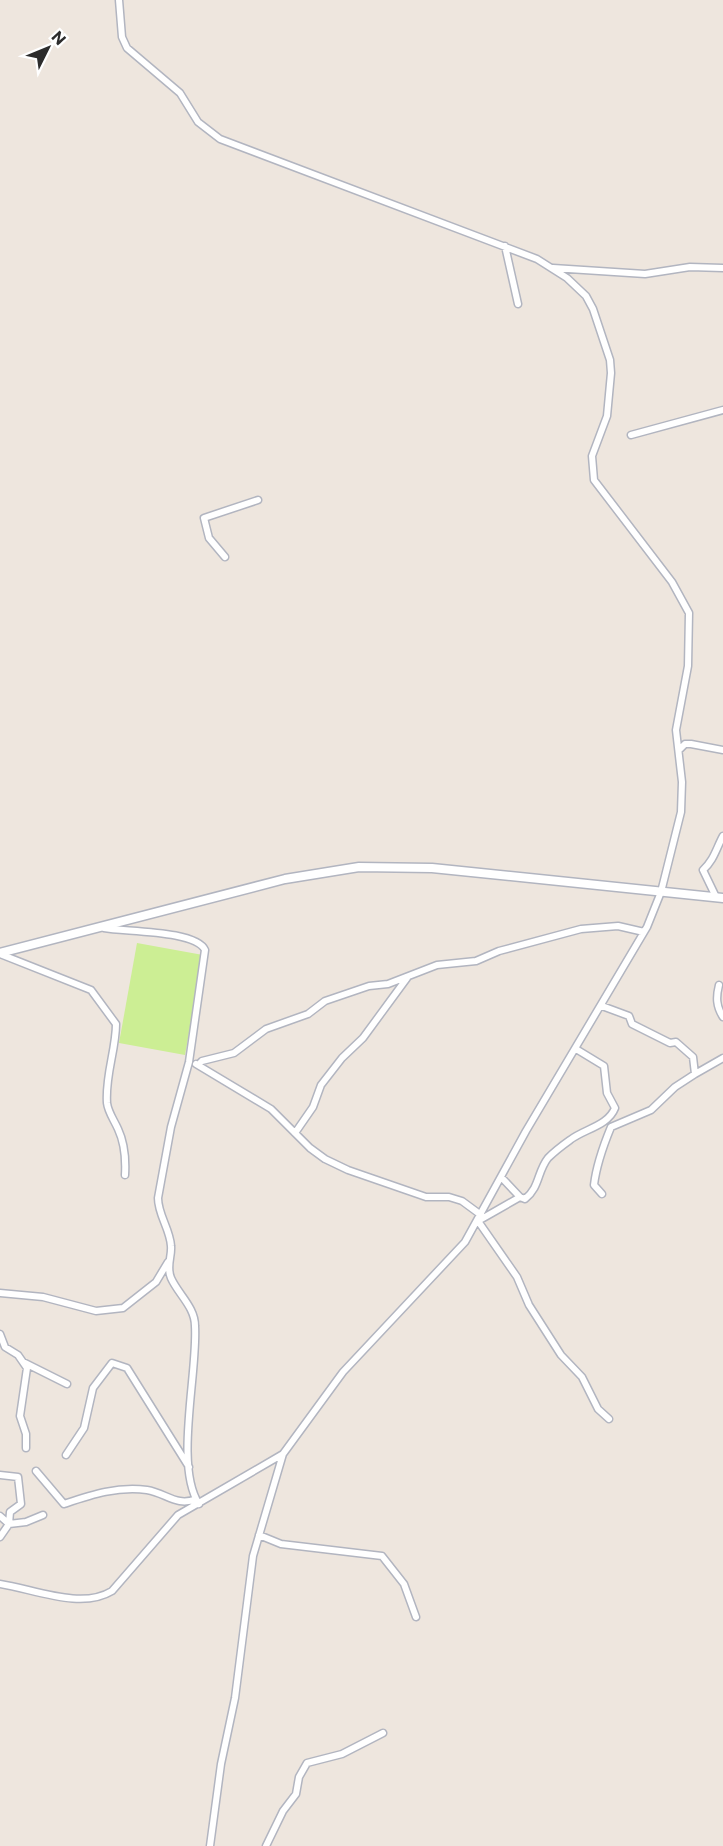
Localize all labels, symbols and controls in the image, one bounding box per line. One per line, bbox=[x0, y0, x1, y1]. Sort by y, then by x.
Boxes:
north arrow bbox=[18, 18, 78, 78]
text: N bbox=[48, 27, 70, 48]

